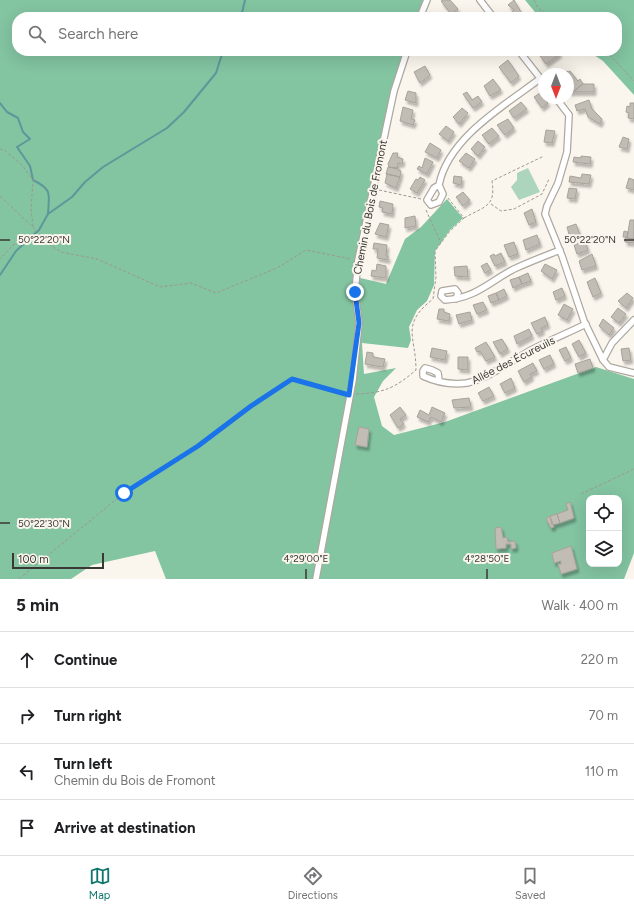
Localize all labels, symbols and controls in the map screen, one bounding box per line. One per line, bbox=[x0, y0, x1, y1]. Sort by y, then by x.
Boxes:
search box bbox=[12, 12, 622, 56]
icon: search bbox=[26, 23, 48, 45]
text: Search here bbox=[58, 25, 138, 43]
north arrow bbox=[538, 68, 574, 104]
street label: Chemin du Bois de Fromont bbox=[351, 139, 390, 275]
text: 50°22'20"N bbox=[18, 233, 70, 246]
text: 50°22'20"N bbox=[564, 233, 616, 246]
route end bbox=[346, 283, 364, 301]
street label: Allée des Écureuils bbox=[469, 334, 557, 387]
route start bbox=[115, 484, 133, 502]
map controls bbox=[586, 495, 622, 567]
button: locate bbox=[586, 495, 622, 531]
text: 50°22'30"N bbox=[18, 517, 70, 530]
button: layers bbox=[586, 531, 622, 567]
scale bar bbox=[12, 551, 104, 570]
text: 4°29'00"E bbox=[283, 552, 329, 565]
text: 4°28'50"E bbox=[465, 552, 510, 565]
text: 100 m bbox=[18, 553, 49, 566]
text: 5 min bbox=[16, 595, 59, 615]
text: Walk · 400 m bbox=[542, 598, 618, 613]
icon: ahead bbox=[16, 649, 38, 671]
text: Continue bbox=[54, 651, 117, 669]
text: 220 m bbox=[581, 652, 618, 667]
icon: right bbox=[16, 705, 38, 727]
text: Turn right bbox=[54, 707, 122, 725]
text: 70 m bbox=[588, 708, 618, 723]
text: Turn left bbox=[54, 755, 112, 773]
icon: left bbox=[16, 761, 38, 783]
text: 110 m bbox=[585, 764, 618, 779]
text: Chemin du Bois de Fromont bbox=[54, 773, 216, 788]
icon: arrive bbox=[16, 817, 38, 839]
text: Arrive at destination bbox=[54, 819, 195, 837]
tab: Map bbox=[89, 865, 111, 902]
tab: Directions bbox=[288, 865, 338, 902]
tab: Saved bbox=[515, 865, 545, 902]

